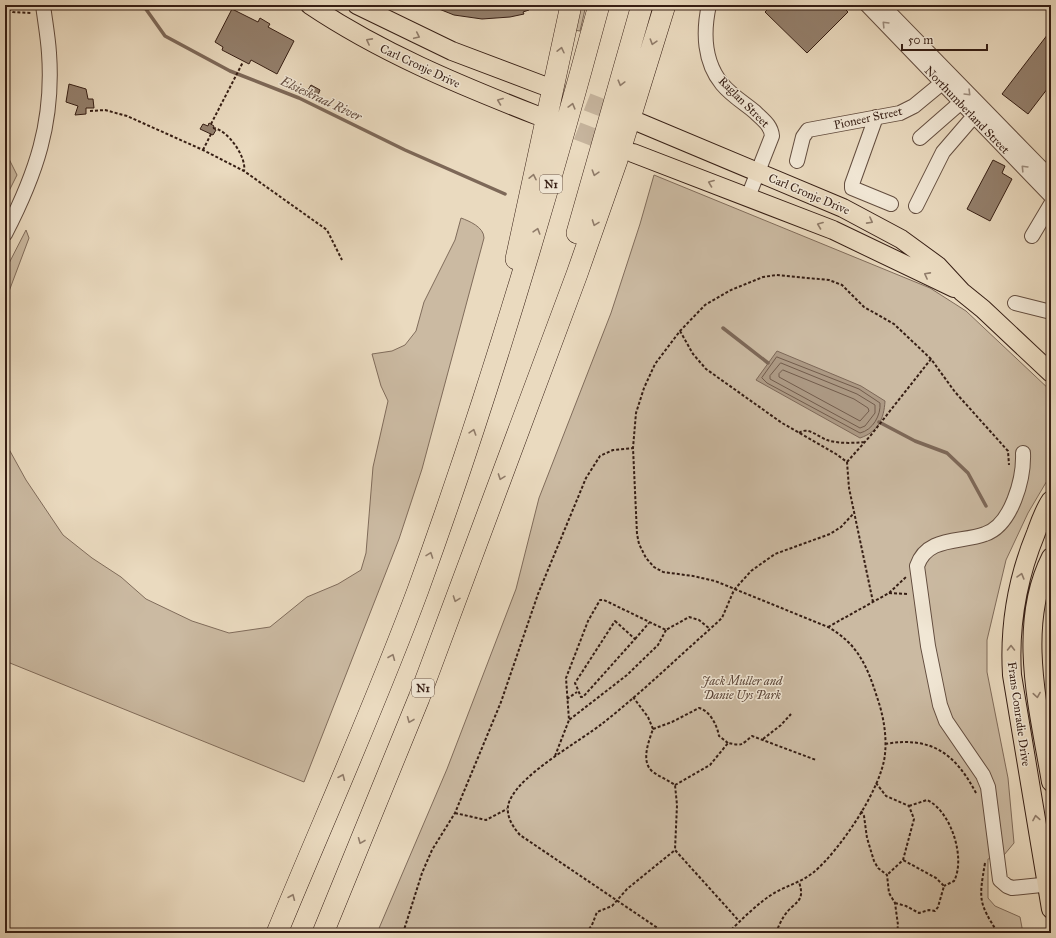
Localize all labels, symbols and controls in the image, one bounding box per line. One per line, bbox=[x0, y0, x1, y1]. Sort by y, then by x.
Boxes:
one-way arrow bbox=[883, 21, 890, 29]
scale bar bbox=[902, 26, 987, 52]
one-way arrow bbox=[413, 31, 420, 39]
text: 50 m bbox=[908, 33, 933, 47]
one-way arrow bbox=[366, 38, 373, 46]
one-way arrow bbox=[649, 39, 658, 46]
street label: Carl Cronje Drive bbox=[378, 41, 462, 91]
one-way arrow bbox=[556, 47, 564, 53]
street label: Northumberland Street bbox=[922, 63, 1013, 157]
water label: Elsieskraal River bbox=[277, 73, 365, 125]
street label: Raglan Street bbox=[715, 74, 773, 132]
one-way arrow bbox=[617, 79, 626, 86]
one-way arrow bbox=[963, 88, 971, 96]
one-way arrow bbox=[496, 97, 503, 105]
one-way arrow bbox=[567, 103, 576, 110]
street label: Pioneer Street bbox=[832, 104, 904, 132]
one-way arrow bbox=[1021, 165, 1028, 173]
one-way arrow bbox=[591, 169, 600, 176]
street label: Carl Cronje Drive bbox=[766, 171, 852, 217]
one-way arrow bbox=[529, 174, 537, 180]
road number: N1 bbox=[540, 175, 562, 193]
one-way arrow bbox=[708, 179, 715, 187]
one-way arrow bbox=[866, 217, 873, 224]
one-way arrow bbox=[591, 220, 599, 227]
one-way arrow bbox=[816, 221, 823, 229]
one-way arrow bbox=[532, 228, 541, 235]
one-way arrow bbox=[924, 273, 931, 280]
one-way arrow bbox=[468, 429, 477, 436]
one-way arrow bbox=[497, 473, 505, 480]
one-way arrow bbox=[426, 552, 434, 559]
one-way arrow bbox=[1016, 573, 1025, 580]
one-way arrow bbox=[453, 595, 461, 602]
one-way arrow bbox=[1007, 645, 1015, 651]
one-way arrow bbox=[387, 653, 395, 660]
street label: Frans Conradie Drive bbox=[1005, 661, 1033, 767]
park label: Jack Muller and Danie Uys Park bbox=[701, 674, 783, 702]
road number: N1 bbox=[412, 679, 434, 697]
one-way arrow bbox=[1032, 692, 1041, 698]
one-way arrow bbox=[407, 717, 415, 724]
one-way arrow bbox=[337, 774, 345, 781]
one-way arrow bbox=[1032, 815, 1041, 821]
one-way arrow bbox=[358, 836, 366, 844]
one-way arrow bbox=[287, 894, 295, 901]

